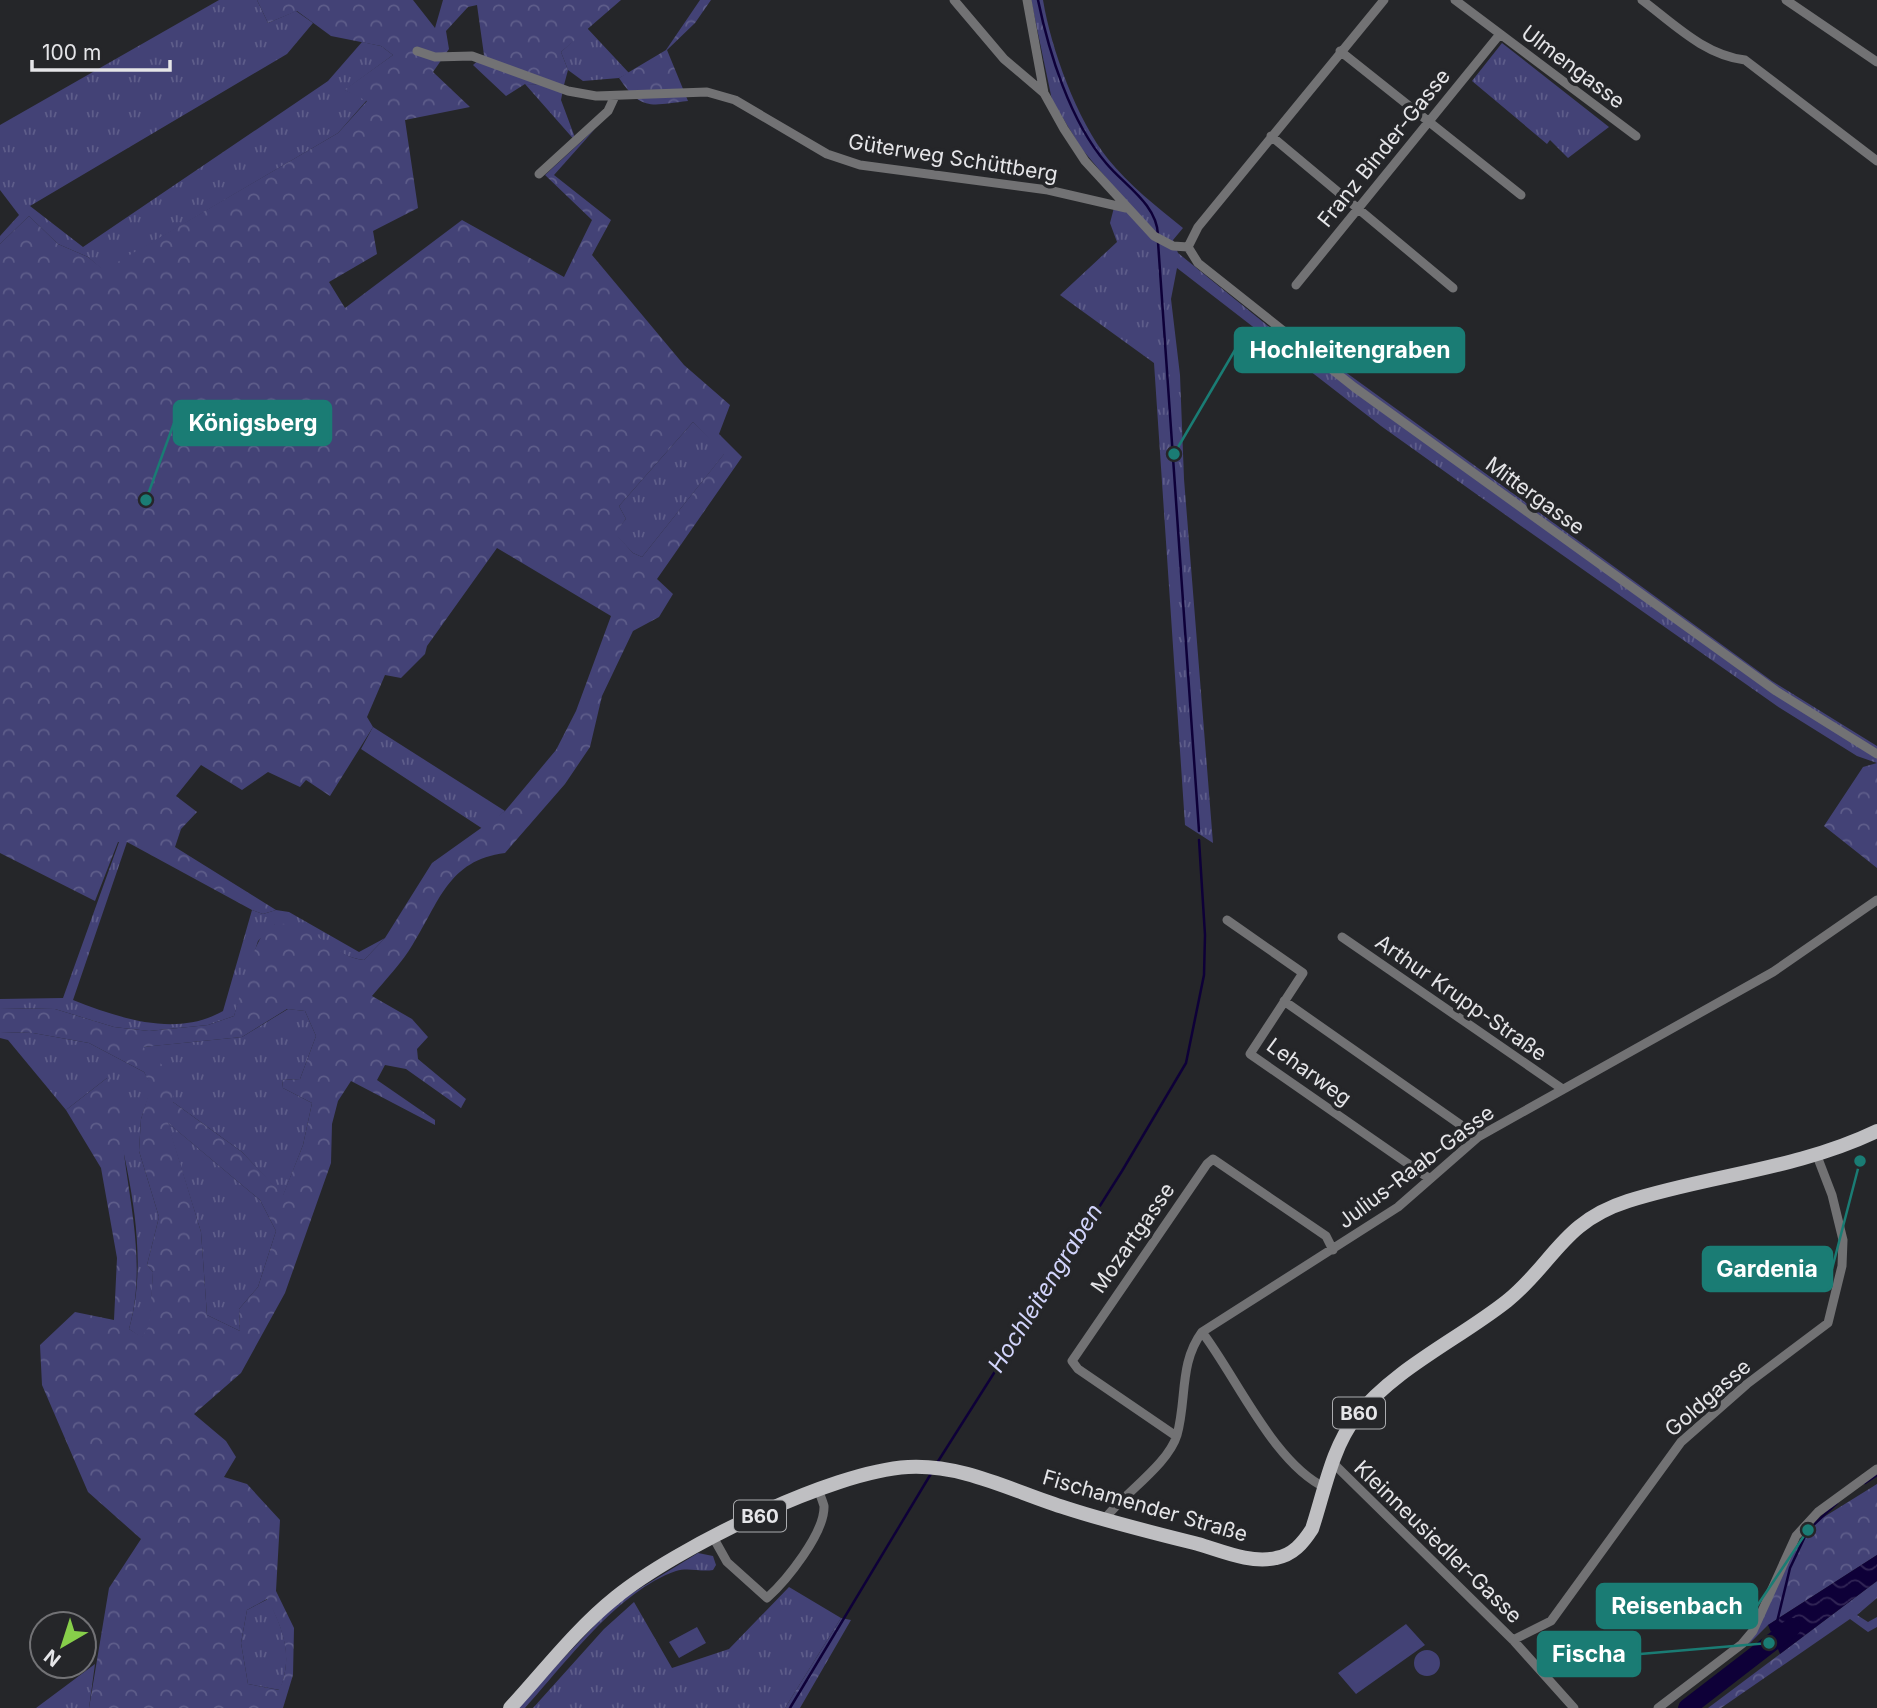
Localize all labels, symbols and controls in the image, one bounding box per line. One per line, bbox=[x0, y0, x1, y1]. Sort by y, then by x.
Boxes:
street label: Ulmengasse bbox=[1517, 20, 1630, 114]
scale bar bbox=[32, 28, 170, 72]
text: 100 m bbox=[42, 40, 101, 65]
street label: Franz Binder-Gasse bbox=[1312, 64, 1455, 232]
street label: Güterweg Schüttberg bbox=[846, 129, 1060, 186]
callout: Hochleitengraben bbox=[1235, 328, 1464, 372]
text: Hochleitengraben bbox=[1250, 336, 1450, 364]
callout: Königsberg bbox=[174, 401, 331, 445]
text: Königsberg bbox=[188, 409, 318, 437]
street label: Mittergasse bbox=[1481, 451, 1590, 540]
street label: Arthur Krupp-Straße bbox=[1371, 929, 1552, 1066]
street label: Leharweg bbox=[1262, 1033, 1356, 1111]
street label: Julius-Raab-Gasse bbox=[1333, 1100, 1499, 1233]
street label: Mozartgasse bbox=[1085, 1178, 1180, 1298]
water label: Hochleitengraben bbox=[982, 1198, 1108, 1378]
callout: Gardenia bbox=[1703, 1247, 1832, 1291]
text: Gardenia bbox=[1716, 1255, 1818, 1283]
street label: Goldgasse bbox=[1660, 1354, 1756, 1442]
road number: B60 bbox=[1333, 1398, 1385, 1428]
street label: Kleinneusiedler-Gasse bbox=[1349, 1455, 1527, 1628]
street label: Fischamender Straße bbox=[1040, 1464, 1250, 1547]
road number: B60 bbox=[734, 1500, 786, 1532]
callout: Reisenbach bbox=[1597, 1584, 1757, 1628]
text: Reisenbach bbox=[1611, 1592, 1743, 1620]
north arrow bbox=[28, 1610, 98, 1680]
callout: Fischa bbox=[1538, 1632, 1640, 1676]
text: Fischa bbox=[1552, 1640, 1626, 1668]
text: N bbox=[40, 1644, 65, 1671]

